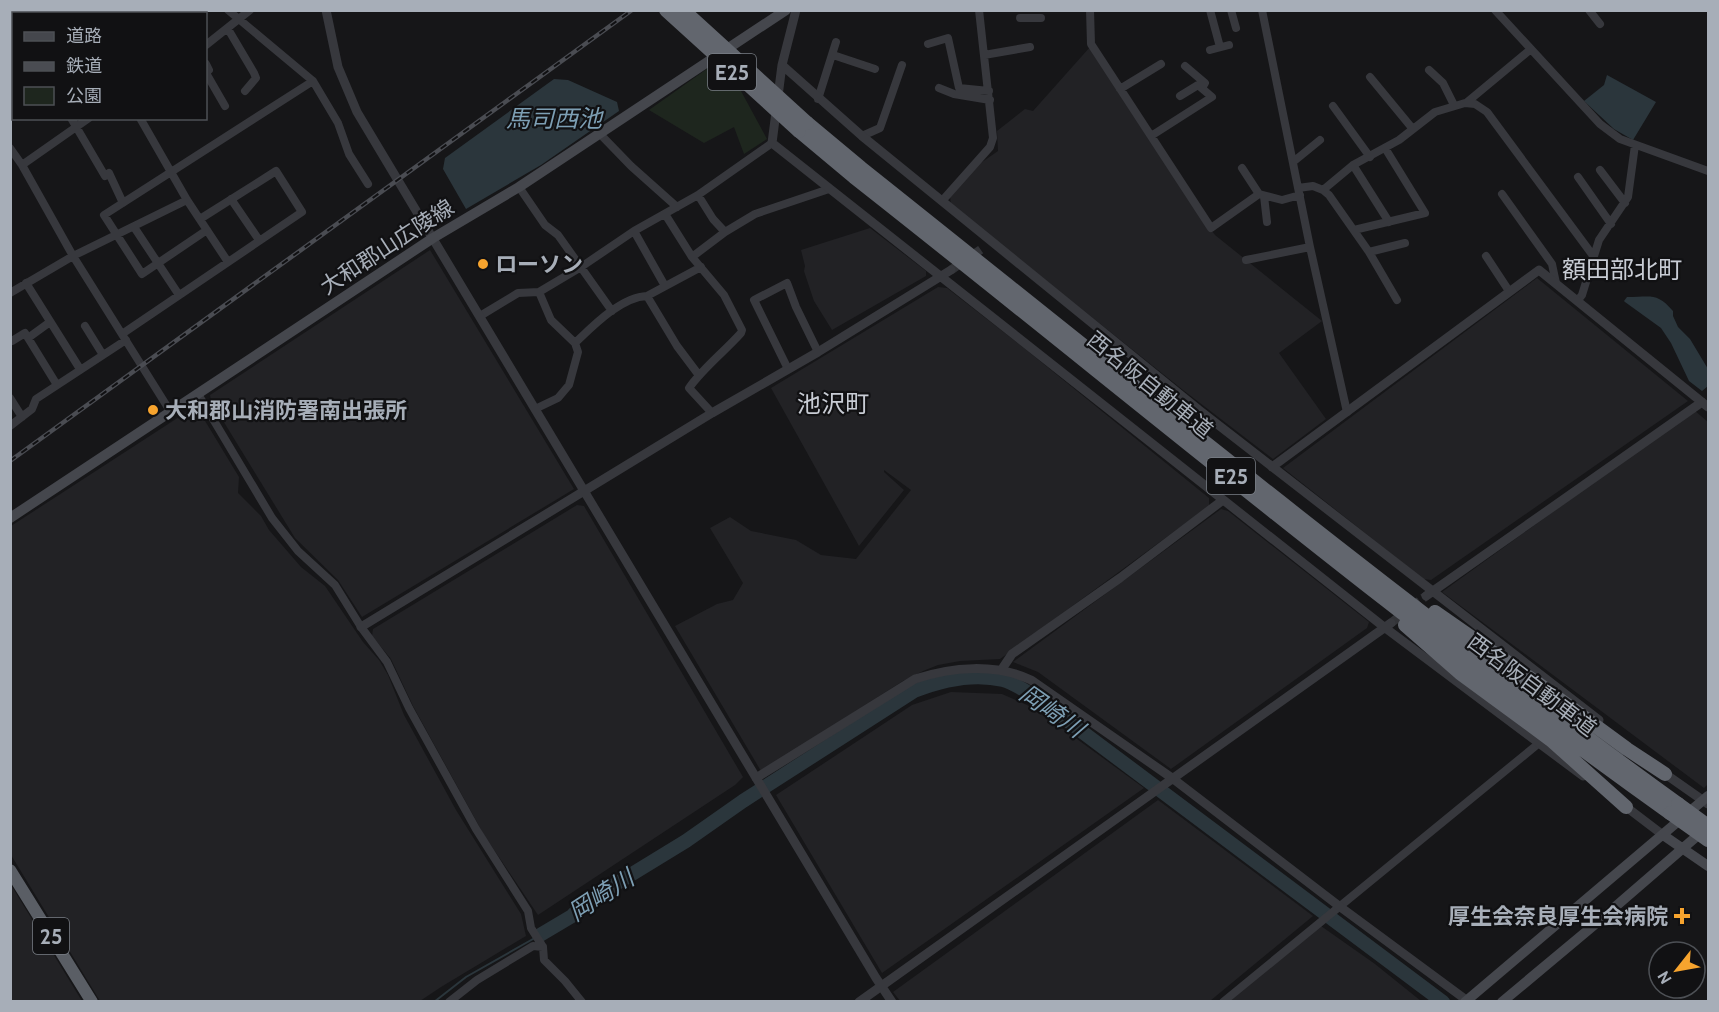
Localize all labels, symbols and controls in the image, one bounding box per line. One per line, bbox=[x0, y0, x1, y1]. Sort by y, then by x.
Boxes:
legend bbox=[12, 12, 207, 120]
text: 道路 bbox=[66, 25, 102, 47]
road number: E25 bbox=[708, 54, 756, 90]
text: 鉄道 bbox=[66, 55, 102, 77]
text: 公園 bbox=[66, 85, 102, 107]
water label: 馬司西池 bbox=[506, 104, 604, 133]
street label: 大和郡山広陵線 bbox=[315, 194, 459, 300]
place label: ローソン bbox=[495, 251, 583, 278]
district label: 額田部北町 bbox=[1562, 255, 1682, 284]
marker: ローソン bbox=[476, 257, 490, 271]
street label: 西名阪自動車道 bbox=[1082, 326, 1218, 444]
district label: 池沢町 bbox=[797, 389, 869, 418]
place label: 大和郡山消防署南出張所 bbox=[165, 397, 407, 424]
marker: 大和郡山消防署南出張所 bbox=[146, 403, 160, 417]
road number: E25 bbox=[1207, 458, 1255, 494]
street label: 西名阪自動車道 bbox=[1462, 628, 1602, 742]
water label: 岡崎川 bbox=[1014, 678, 1092, 745]
water label: 岡崎川 bbox=[563, 862, 642, 927]
place label: 厚生会奈良厚生会病院 bbox=[1448, 903, 1668, 930]
marker: 厚生会奈良厚生会病院 bbox=[1673, 907, 1691, 925]
road number: 25 bbox=[33, 918, 69, 954]
north arrow bbox=[1647, 940, 1707, 1000]
text: N bbox=[1654, 968, 1676, 987]

